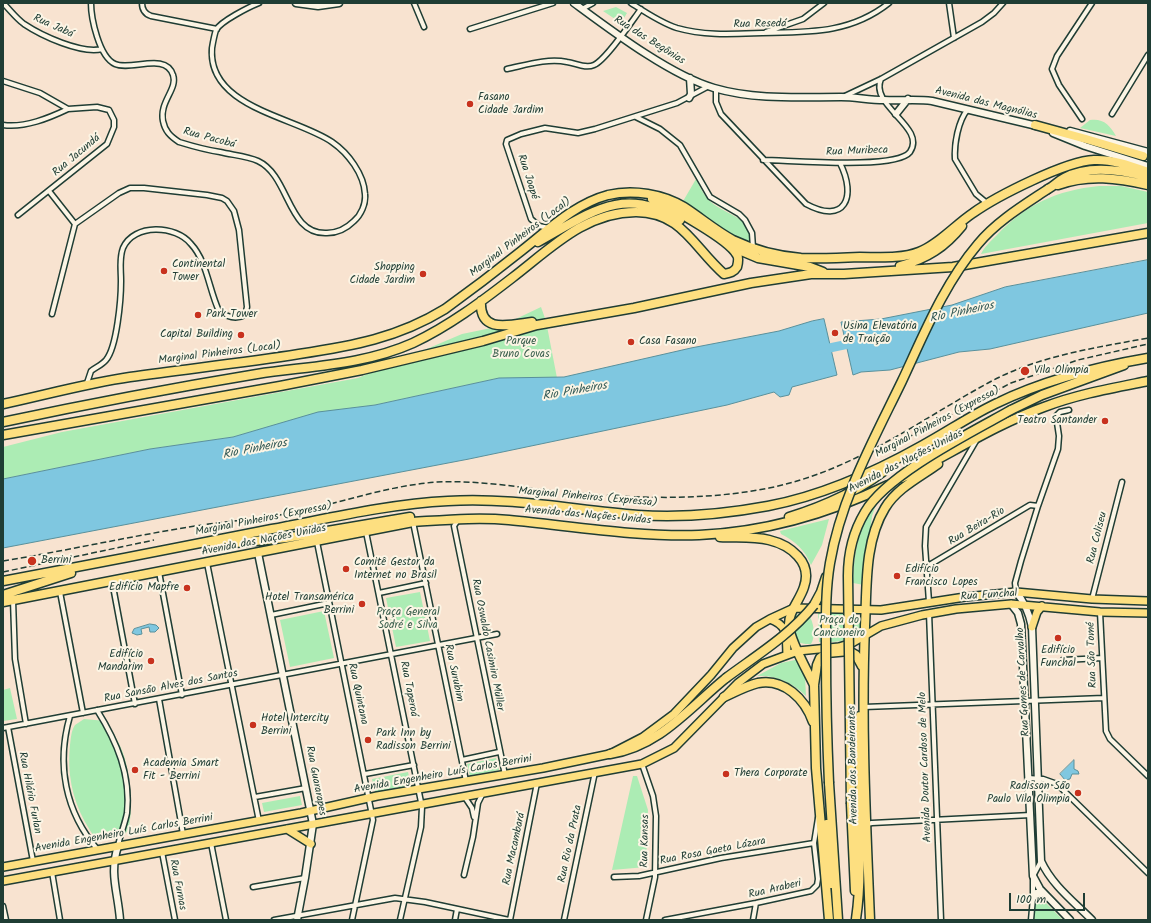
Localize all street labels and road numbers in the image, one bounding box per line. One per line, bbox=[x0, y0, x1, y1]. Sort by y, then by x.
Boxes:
street label: Rua Jabá bbox=[31, 12, 75, 42]
street label: Rua das Begônias bbox=[611, 14, 687, 68]
street label: Rua Resedá bbox=[733, 18, 787, 32]
street label: Avenida das Magnólias bbox=[934, 85, 1038, 123]
street label: Rua Pacobá bbox=[182, 126, 236, 152]
street label: Rua Jacundá bbox=[50, 132, 104, 180]
street label: Rua Muribeca bbox=[826, 144, 888, 160]
street label: Rua Joapé bbox=[514, 153, 540, 201]
street label: Marginal Pinheiros (Local) bbox=[468, 196, 574, 280]
street label: Marginal Pinheiros (Local) bbox=[158, 340, 282, 368]
street label: Marginal Pinheiros (Expressa) bbox=[873, 384, 1003, 462]
street label: Avenida das Nações Unidas bbox=[847, 427, 965, 497]
street label: Marginal Pinheiros (Expressa) bbox=[518, 485, 658, 511]
street label: Marginal Pinheiros (Expressa) bbox=[194, 500, 334, 540]
street label: Avenida das Nações Unidas bbox=[524, 504, 652, 528]
street label: Rua Beira-Rio bbox=[946, 505, 1008, 549]
street label: Rua Coliseu bbox=[1085, 511, 1111, 565]
street label: Avenida das Nações Unidas bbox=[201, 522, 327, 560]
street label: Rua Oswaldo Casimiro Müller bbox=[468, 578, 506, 712]
street label: Rua Funchal bbox=[960, 587, 1018, 605]
street label: Rua São Tomé bbox=[1085, 622, 1101, 688]
street label: Rua Gomes de Carvalho bbox=[1015, 627, 1033, 737]
street label: Rua Surubim bbox=[440, 643, 466, 703]
street label: Rua Taperoá bbox=[396, 660, 420, 718]
street label: Rua Quintana bbox=[344, 662, 370, 726]
street label: Rua Sansão Alves dos Santos bbox=[103, 668, 239, 706]
street label: Avenida Doutor Cardoso de Melo bbox=[917, 692, 935, 842]
street label: Avenida dos Bandeirantes bbox=[846, 705, 862, 825]
street label: Rua Guararapes bbox=[302, 745, 328, 817]
street label: Rua Hilário Furlan bbox=[15, 751, 43, 835]
street label: Avenida Engenheiro Luís Carlos Berrini bbox=[353, 753, 533, 797]
street label: Rua Rio da Prata bbox=[556, 804, 586, 884]
street label: Avenida Engenheiro Luís Carlos Berrini bbox=[34, 812, 214, 856]
street label: Rua Macambará bbox=[501, 812, 529, 886]
street label: Rua Kansas bbox=[639, 814, 653, 868]
street label: Rua Rosa Gaeta Lázara bbox=[659, 835, 767, 869]
street label: Rua Furnas bbox=[166, 858, 188, 912]
street label: Rua Araberi bbox=[747, 878, 803, 902]

